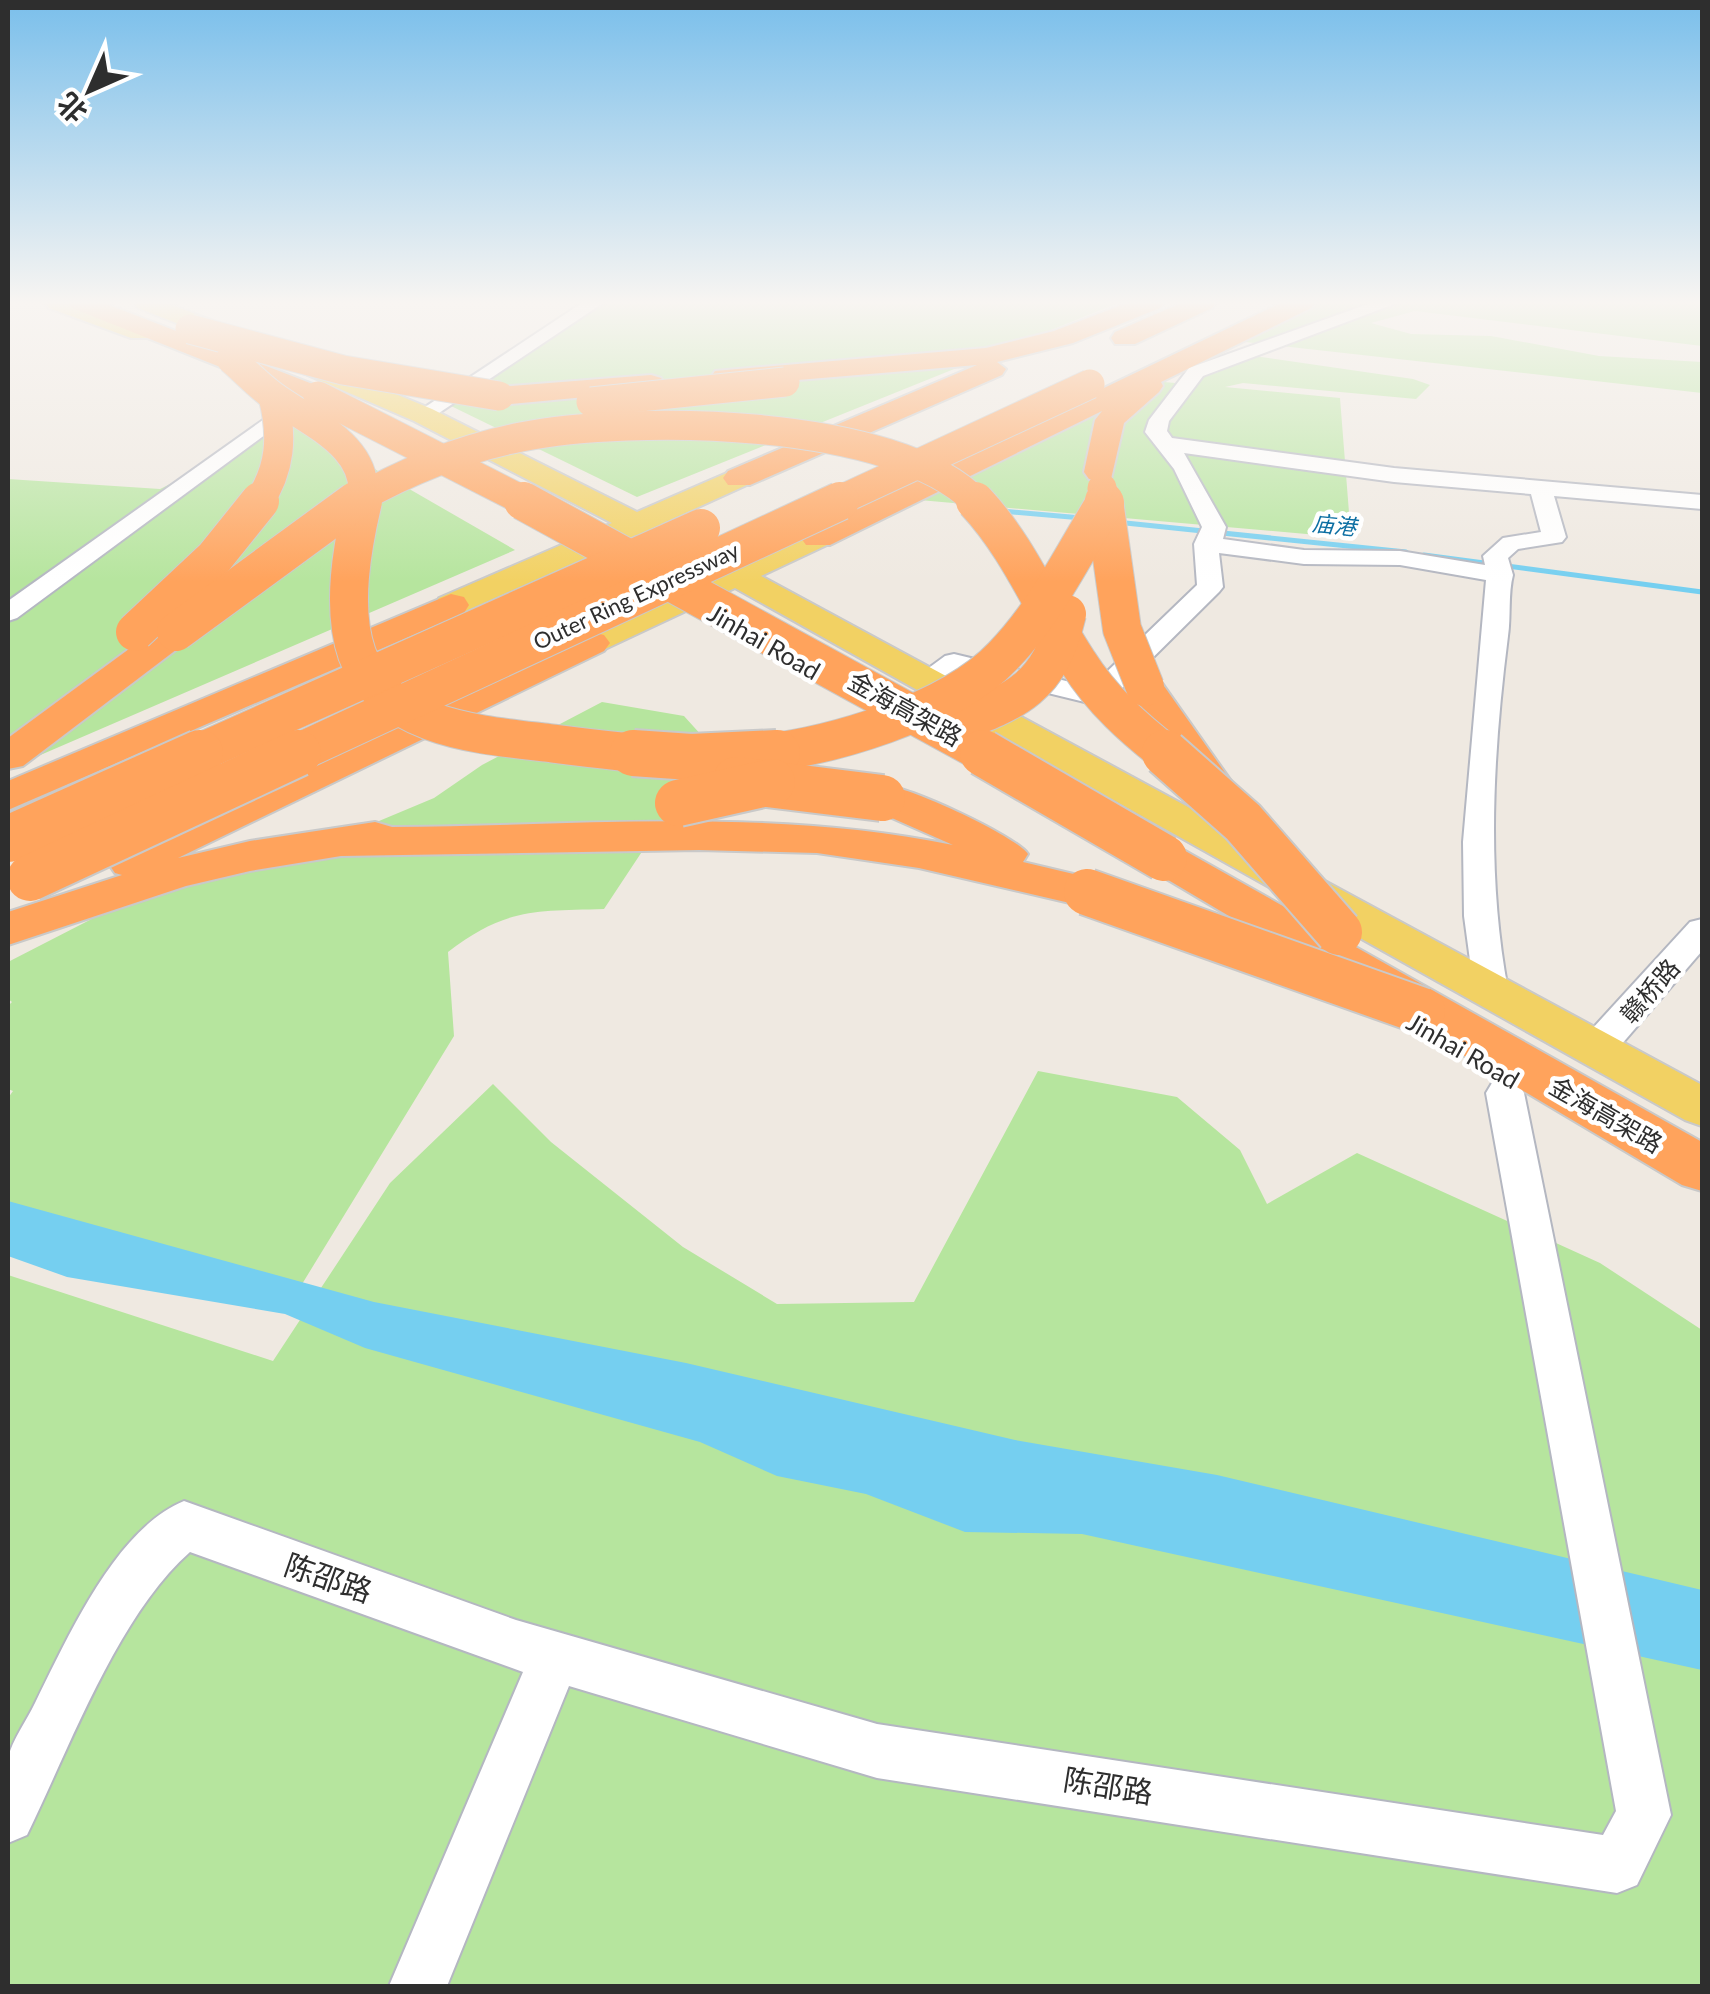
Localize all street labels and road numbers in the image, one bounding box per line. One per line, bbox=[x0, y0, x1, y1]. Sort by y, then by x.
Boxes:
street label: Outer Ring Expressway bbox=[529, 536, 744, 655]
street label: Jinhai Road bbox=[703, 597, 826, 685]
street label: 金海高架路 bbox=[844, 665, 967, 752]
street label: 赣桥路 bbox=[1613, 952, 1685, 1028]
street label: Jinhai Road bbox=[1402, 1006, 1525, 1094]
street label: 金海高架路 bbox=[1545, 1070, 1668, 1158]
street label: 陈邵路 bbox=[280, 1545, 377, 1609]
street label: 陈邵路 bbox=[1061, 1760, 1156, 1810]

